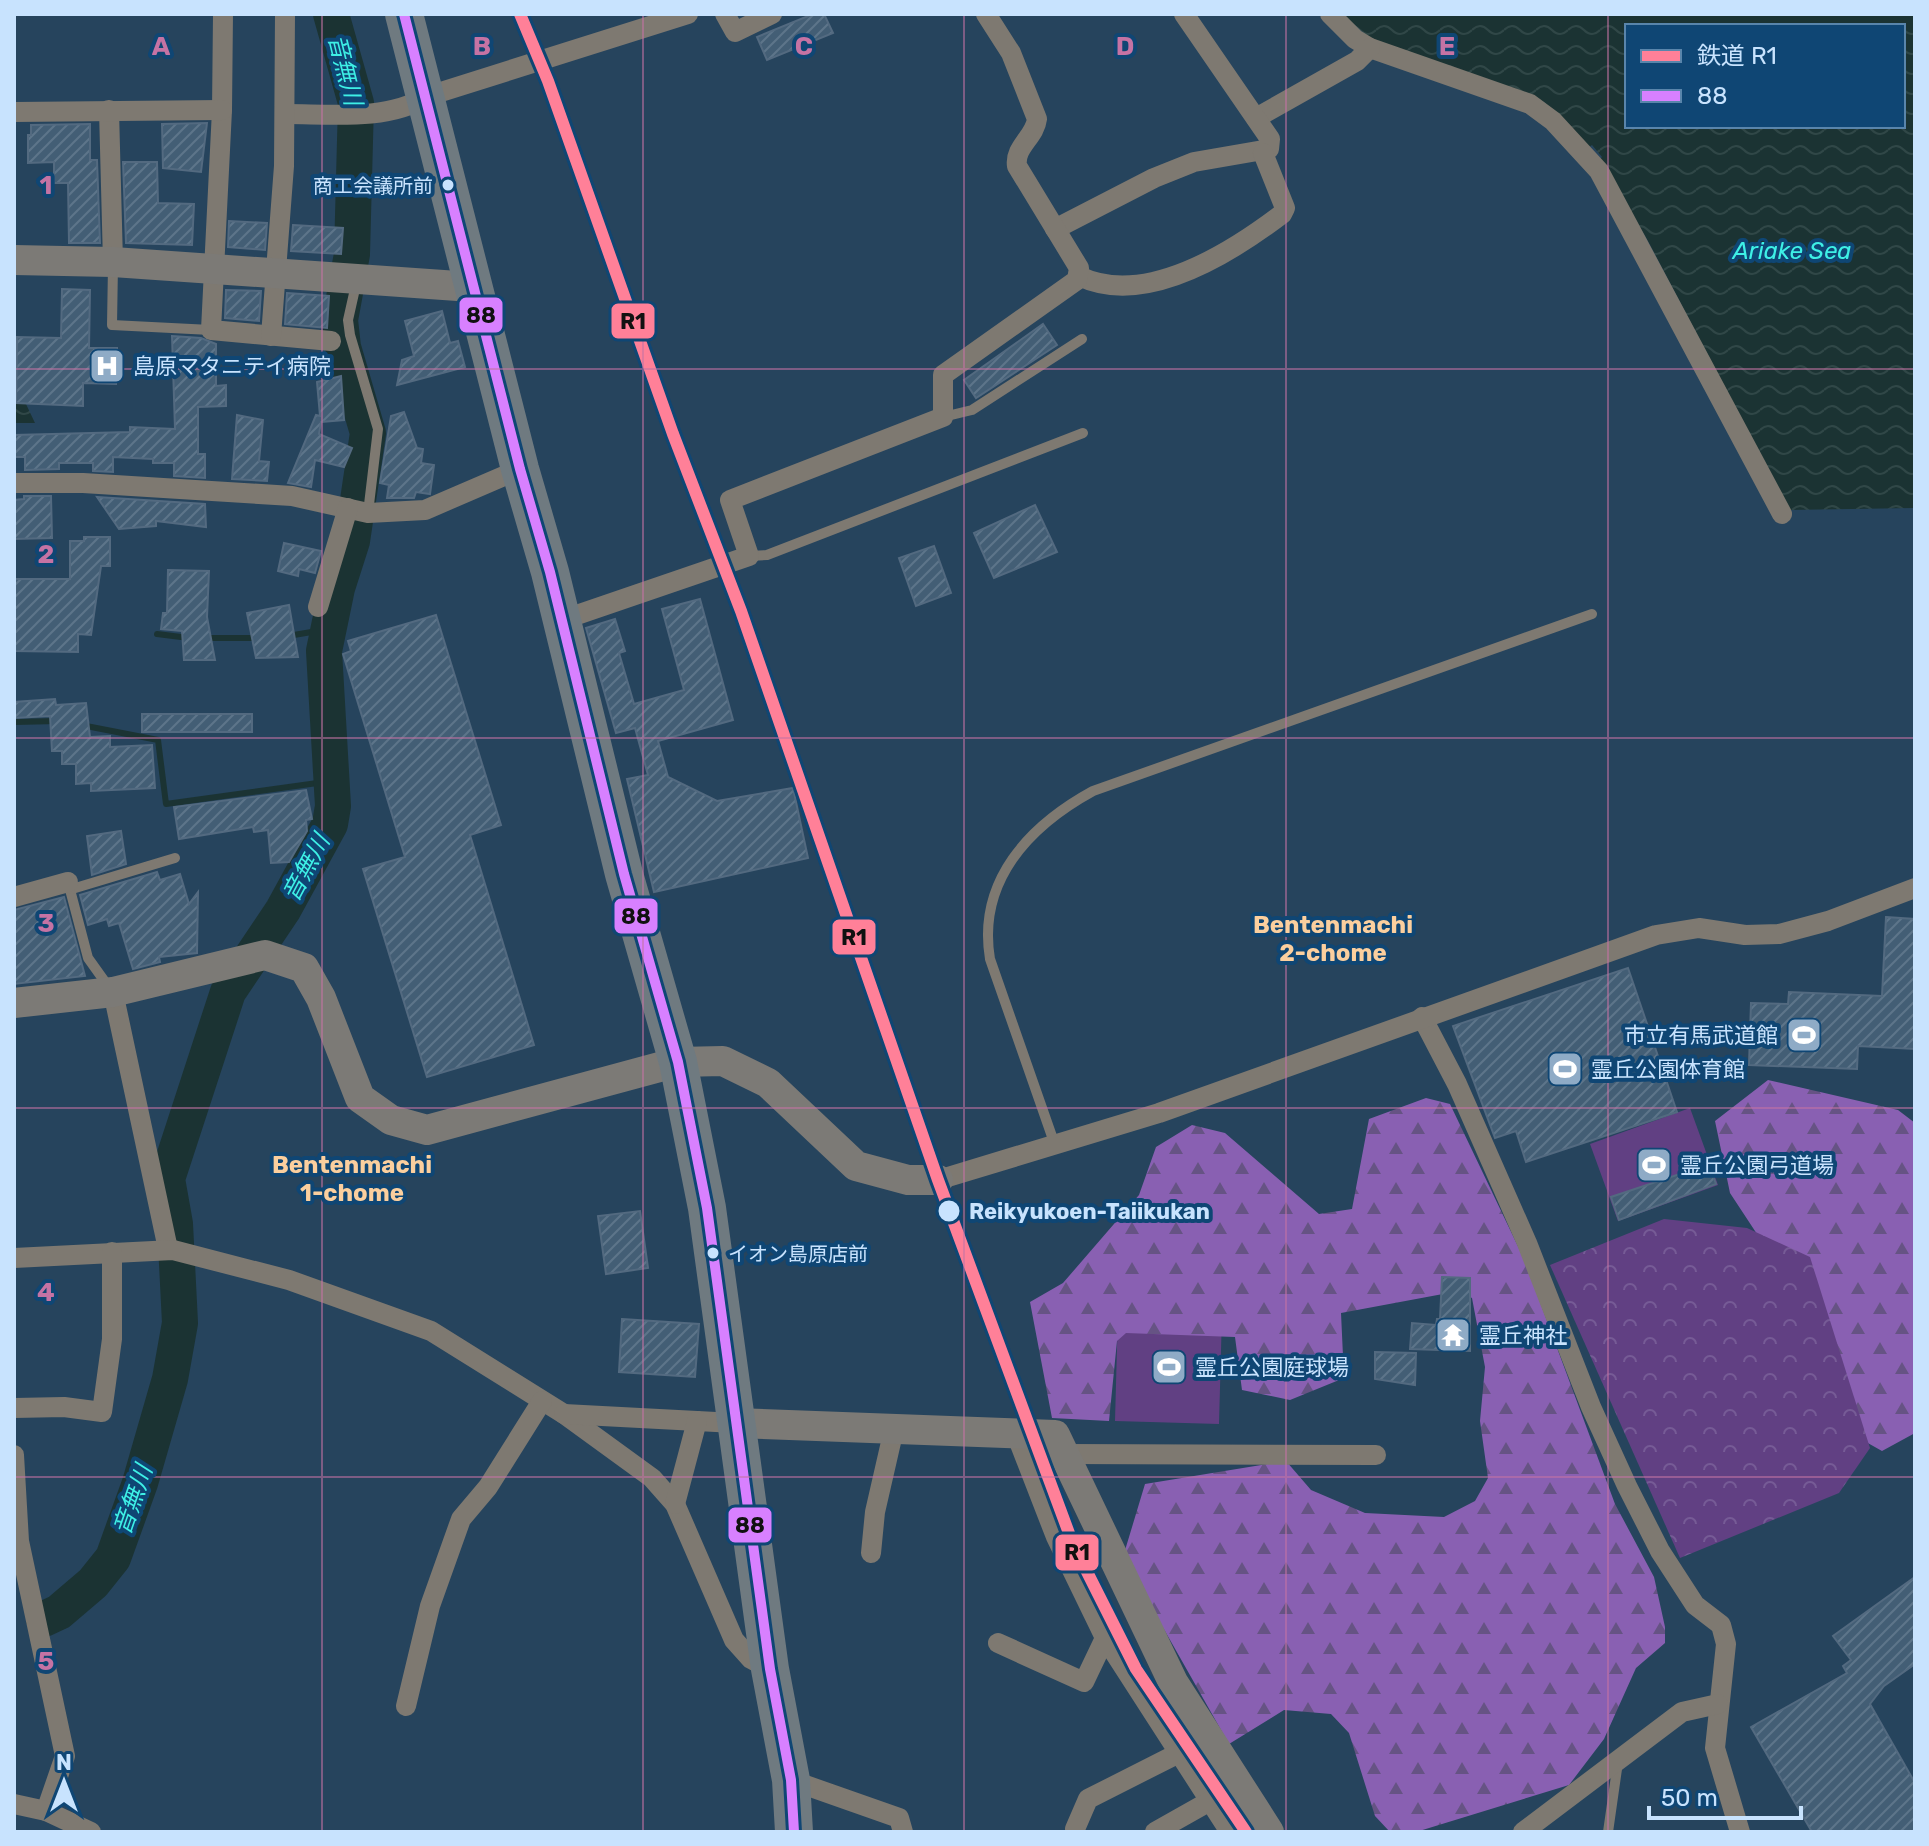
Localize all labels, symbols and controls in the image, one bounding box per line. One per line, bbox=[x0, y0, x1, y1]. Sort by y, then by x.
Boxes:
legend bbox=[1625, 24, 1905, 128]
text: A bbox=[152, 31, 171, 62]
text: B bbox=[473, 31, 491, 62]
text: C bbox=[795, 31, 813, 62]
text: D bbox=[1116, 31, 1134, 62]
text: E bbox=[1439, 31, 1455, 62]
water label: 音無川 bbox=[323, 32, 368, 111]
text: 鉄道 R1 bbox=[1697, 42, 1777, 70]
text: 88 bbox=[1697, 82, 1728, 110]
text: 1 bbox=[40, 170, 52, 201]
place label: 商工会議所前 bbox=[313, 174, 433, 198]
marker: 商工会議所前 bbox=[440, 177, 456, 193]
water label: Ariake Sea bbox=[1731, 237, 1851, 265]
line badge: 88 bbox=[458, 296, 504, 334]
text: 88 bbox=[466, 302, 496, 329]
line badge: R1 bbox=[610, 302, 656, 340]
text: R1 bbox=[620, 308, 646, 335]
hospital icon: 島原マタニテイ病院 bbox=[88, 347, 126, 385]
place label: 島原マタニテイ病院 bbox=[133, 353, 331, 380]
text: 2 bbox=[38, 539, 54, 570]
water label: 音無川 bbox=[277, 827, 337, 906]
line badge: 88 bbox=[613, 897, 659, 935]
text: 88 bbox=[621, 903, 651, 930]
text: 3 bbox=[37, 908, 55, 939]
district label: Bentenmachi 2-chome bbox=[1253, 911, 1413, 967]
line badge: R1 bbox=[831, 918, 877, 956]
text: R1 bbox=[841, 924, 867, 951]
sports icon: 市立有馬武道館 bbox=[1785, 1016, 1823, 1054]
place label: 市立有馬武道館 bbox=[1624, 1022, 1778, 1049]
sports icon: 霊丘公園体育館 bbox=[1546, 1050, 1584, 1088]
place label: 霊丘公園体育館 bbox=[1591, 1056, 1745, 1083]
sports icon: 霊丘公園弓道場 bbox=[1635, 1146, 1673, 1184]
district label: Bentenmachi 1-chome bbox=[272, 1151, 432, 1207]
place label: 霊丘公園弓道場 bbox=[1680, 1152, 1834, 1179]
marker: Reikyukoen-Taiikukan bbox=[936, 1198, 962, 1224]
place label: Reikyukoen-Taiikukan bbox=[969, 1198, 1210, 1225]
place label: イオン島原店前 bbox=[728, 1242, 868, 1266]
marker: イオン島原店前 bbox=[705, 1245, 721, 1261]
text: 4 bbox=[37, 1277, 55, 1308]
temple icon: 霊丘神社 bbox=[1434, 1316, 1472, 1354]
place label: 霊丘神社 bbox=[1479, 1322, 1567, 1349]
sports icon: 霊丘公園庭球場 bbox=[1150, 1348, 1188, 1386]
place label: 霊丘公園庭球場 bbox=[1195, 1354, 1349, 1381]
water label: 音無川 bbox=[108, 1459, 159, 1539]
line badge: 88 bbox=[727, 1506, 773, 1544]
text: 88 bbox=[735, 1512, 765, 1539]
line badge: R1 bbox=[1054, 1533, 1100, 1572]
text: R1 bbox=[1064, 1539, 1090, 1566]
text: 5 bbox=[38, 1646, 54, 1677]
north arrow bbox=[24, 1742, 104, 1822]
text: N bbox=[56, 1749, 72, 1776]
scale bar bbox=[1649, 1770, 1801, 1820]
text: 50 m bbox=[1661, 1784, 1718, 1812]

